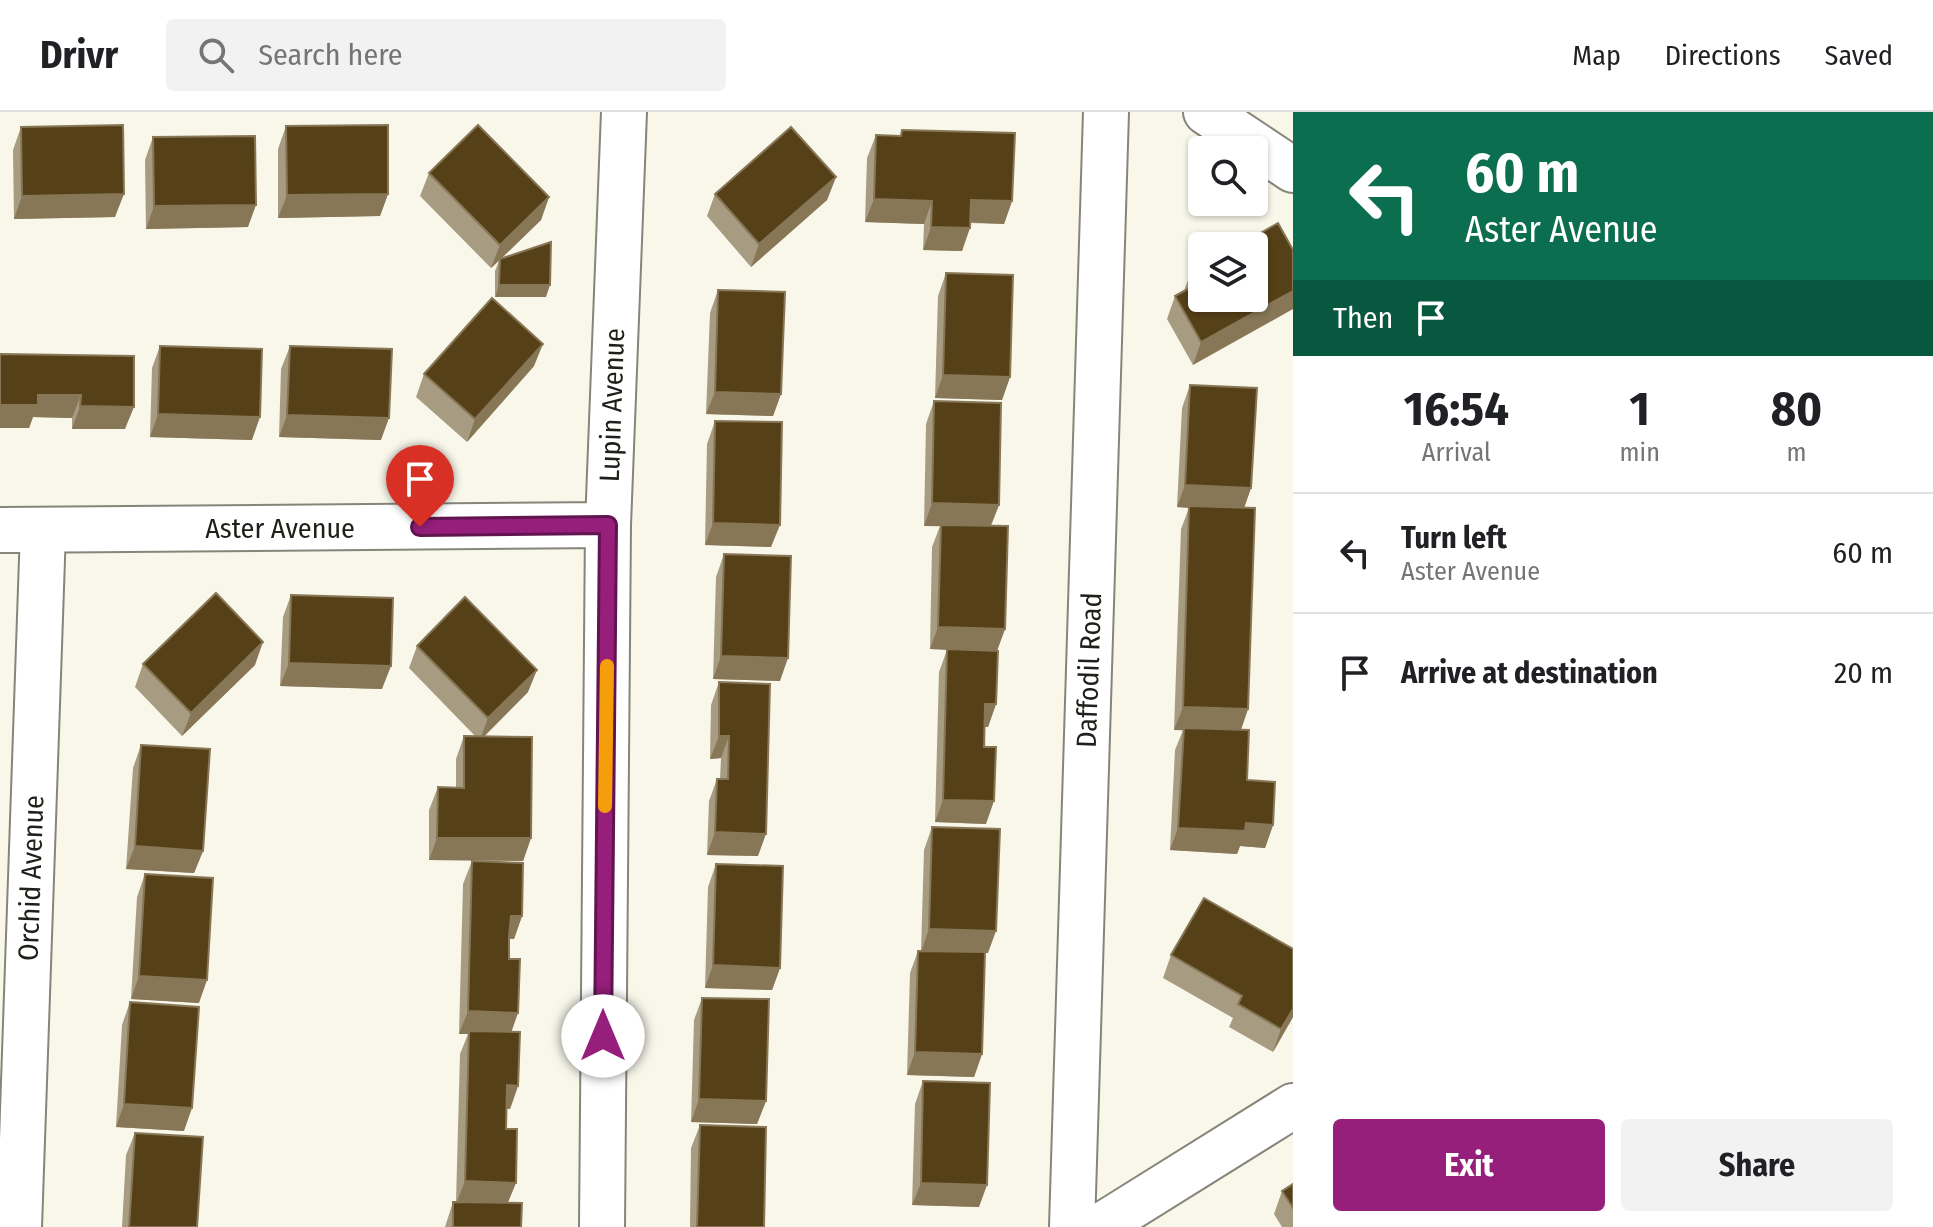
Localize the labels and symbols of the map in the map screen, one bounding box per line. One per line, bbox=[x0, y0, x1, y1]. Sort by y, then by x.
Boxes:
street label: Lupin Avenue bbox=[593, 327, 631, 483]
pin bbox=[386, 445, 454, 527]
street label: Aster Avenue bbox=[205, 512, 355, 545]
street label: Daffodil Road bbox=[1070, 592, 1108, 748]
street label: Orchid Avenue bbox=[12, 794, 50, 962]
position arrow bbox=[561, 994, 645, 1078]

